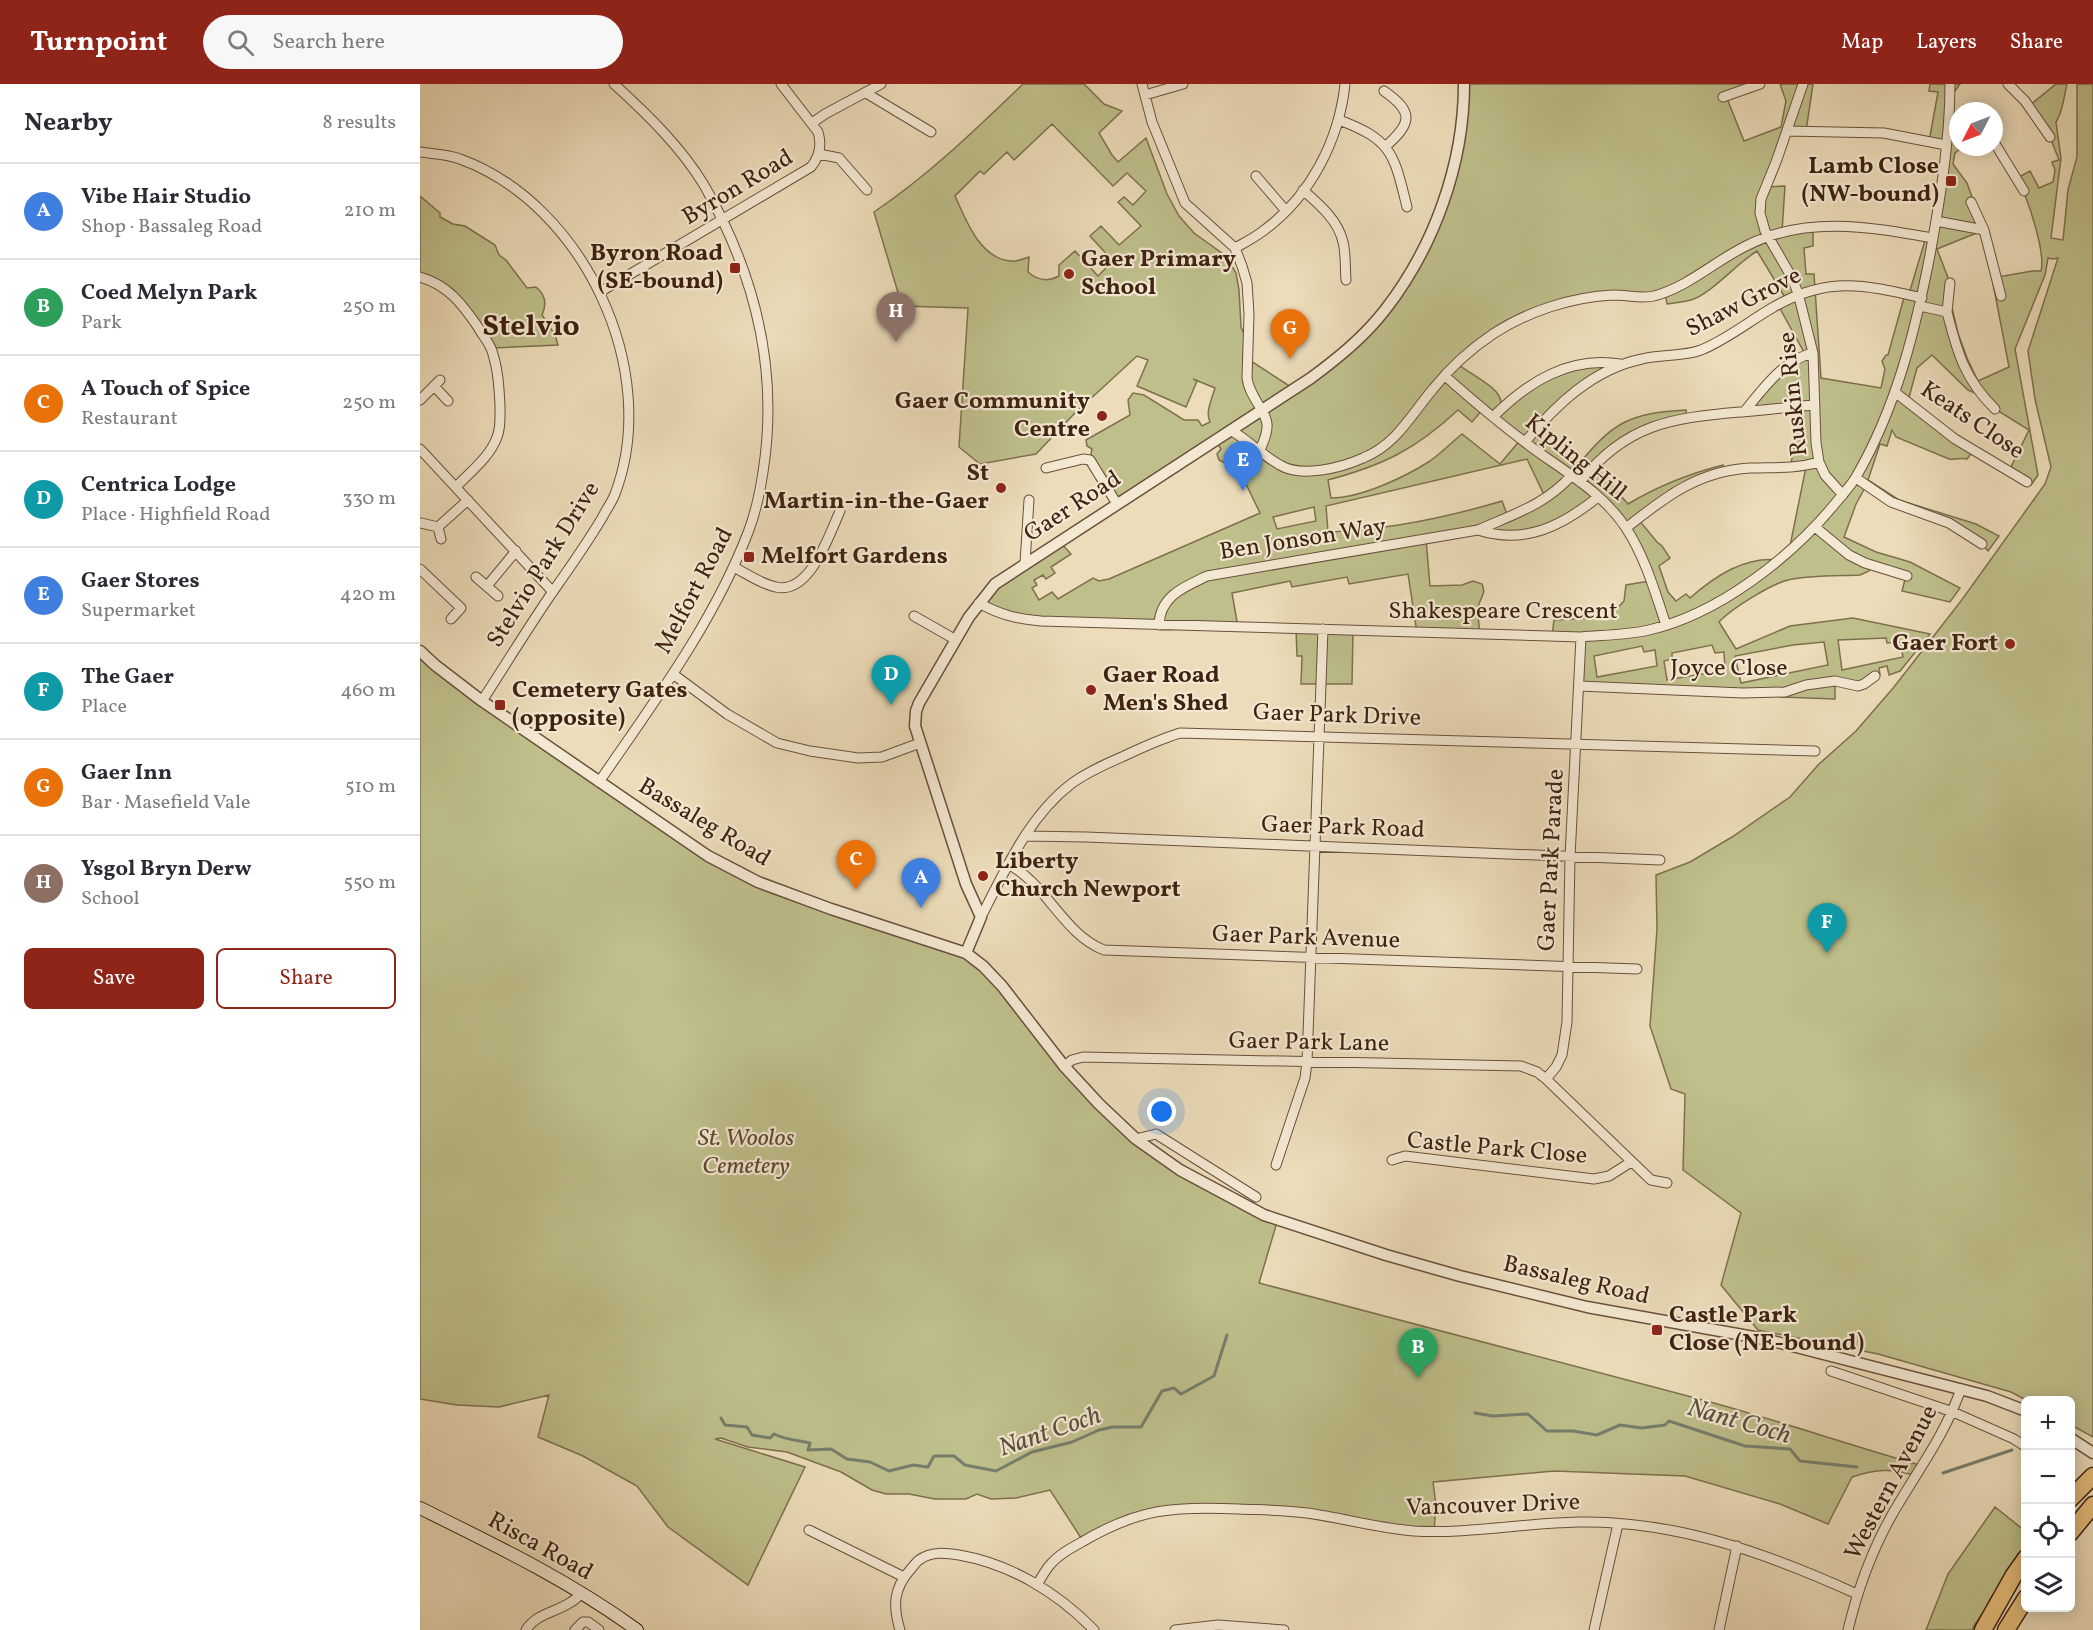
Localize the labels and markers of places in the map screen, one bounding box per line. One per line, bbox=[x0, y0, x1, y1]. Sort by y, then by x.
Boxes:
place label: Lamb Close (NW-bound) bbox=[1802, 150, 1939, 212]
marker: Lamb Close (NW-bound) bbox=[1944, 174, 1958, 188]
place label: Byron Road (SE-bound) bbox=[590, 237, 723, 299]
place label: Gaer Primary School bbox=[1081, 243, 1237, 305]
marker: Byron Road (SE-bound) bbox=[728, 261, 742, 275]
marker: Gaer Primary School bbox=[1062, 267, 1076, 281]
pin: H bbox=[876, 292, 916, 342]
pin: G bbox=[1270, 310, 1310, 359]
place label: Gaer Community Centre bbox=[895, 385, 1091, 447]
marker: Gaer Community Centre bbox=[1095, 409, 1109, 423]
pin: E bbox=[1224, 442, 1262, 491]
place label: St Martin-in-the-Gaer bbox=[764, 457, 989, 519]
marker: St Martin-in-the-Gaer bbox=[994, 481, 1008, 495]
place label: Melfort Gardens bbox=[761, 540, 948, 574]
marker: Melfort Gardens bbox=[742, 550, 756, 564]
place label: Gaer Fort bbox=[1892, 627, 1998, 661]
marker: Gaer Fort bbox=[2003, 637, 2017, 651]
pin: D bbox=[872, 656, 910, 705]
place label: Gaer Road Men's Shed bbox=[1103, 659, 1229, 721]
place label: Cemetery Gates (opposite) bbox=[512, 674, 688, 736]
marker: Gaer Road Men's Shed bbox=[1084, 683, 1098, 697]
marker: Cemetery Gates (opposite) bbox=[493, 698, 507, 712]
pin: C bbox=[836, 840, 876, 890]
place label: Liberty Church Newport bbox=[995, 845, 1181, 907]
pin: A bbox=[902, 858, 940, 908]
marker: Liberty Church Newport bbox=[976, 869, 990, 883]
pin: F bbox=[1808, 904, 1846, 953]
place label: Castle Park Close (NE-bound) bbox=[1669, 1299, 1864, 1361]
marker: Castle Park Close (NE-bound) bbox=[1650, 1323, 1664, 1337]
pin: B bbox=[1398, 1328, 1438, 1378]

